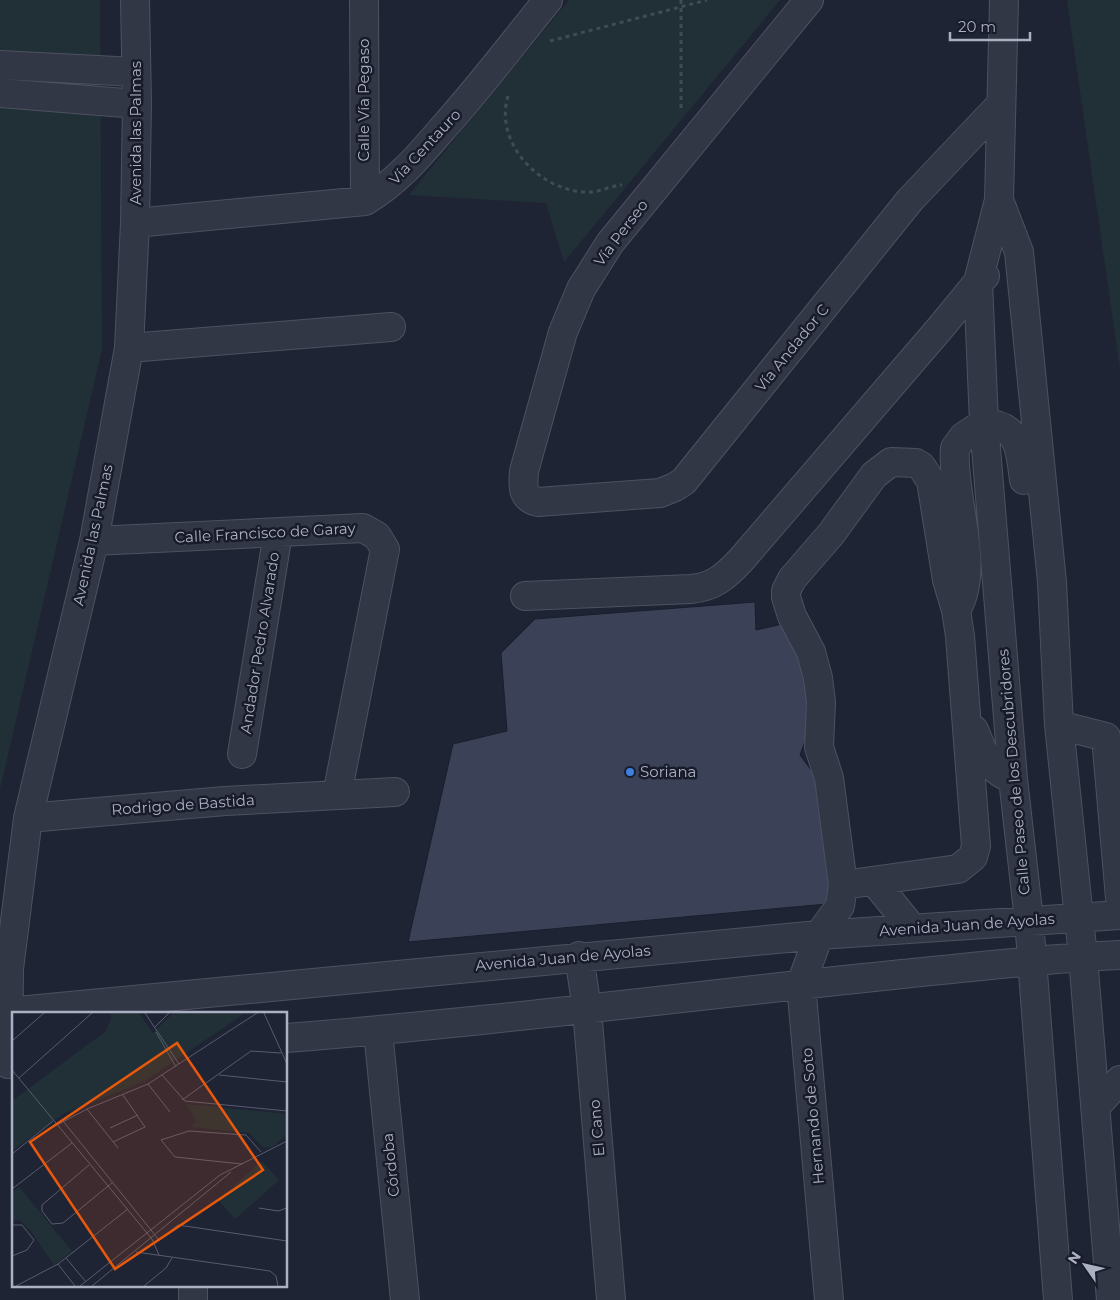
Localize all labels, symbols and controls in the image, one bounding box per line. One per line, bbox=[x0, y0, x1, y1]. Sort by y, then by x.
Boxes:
scale bar bbox=[950, 10, 1030, 42]
text: 20 m bbox=[958, 17, 996, 36]
street label: Calle Vía Pegaso bbox=[354, 39, 373, 161]
street label: Avenida las Palmas bbox=[126, 61, 145, 205]
street label: Vía Centauro bbox=[385, 105, 464, 188]
street label: Vía Perseo bbox=[589, 196, 652, 270]
street label: Vía Andador C bbox=[751, 300, 833, 395]
street label: Avenida las Palmas bbox=[68, 462, 117, 607]
street label: Calle Francisco de Garay bbox=[174, 518, 357, 547]
street label: Andador Pedro Alvarado bbox=[236, 551, 283, 735]
street label: Calle Paseo de los Descubridores bbox=[993, 648, 1034, 896]
place label: Soriana bbox=[640, 762, 696, 781]
marker: Soriana bbox=[624, 766, 636, 778]
street label: Rodrigo de Bastida bbox=[111, 790, 255, 819]
street label: Avenida Juan de Ayolas bbox=[878, 909, 1055, 940]
street label: Avenida Juan de Ayolas bbox=[474, 940, 651, 975]
inset map bbox=[12, 1012, 288, 1288]
street label: Hernando de Soto bbox=[797, 1047, 828, 1185]
street label: El Cano bbox=[585, 1099, 608, 1157]
street label: Córdoba bbox=[378, 1132, 403, 1198]
north arrow bbox=[1060, 1240, 1110, 1290]
text: N bbox=[1064, 1248, 1085, 1267]

